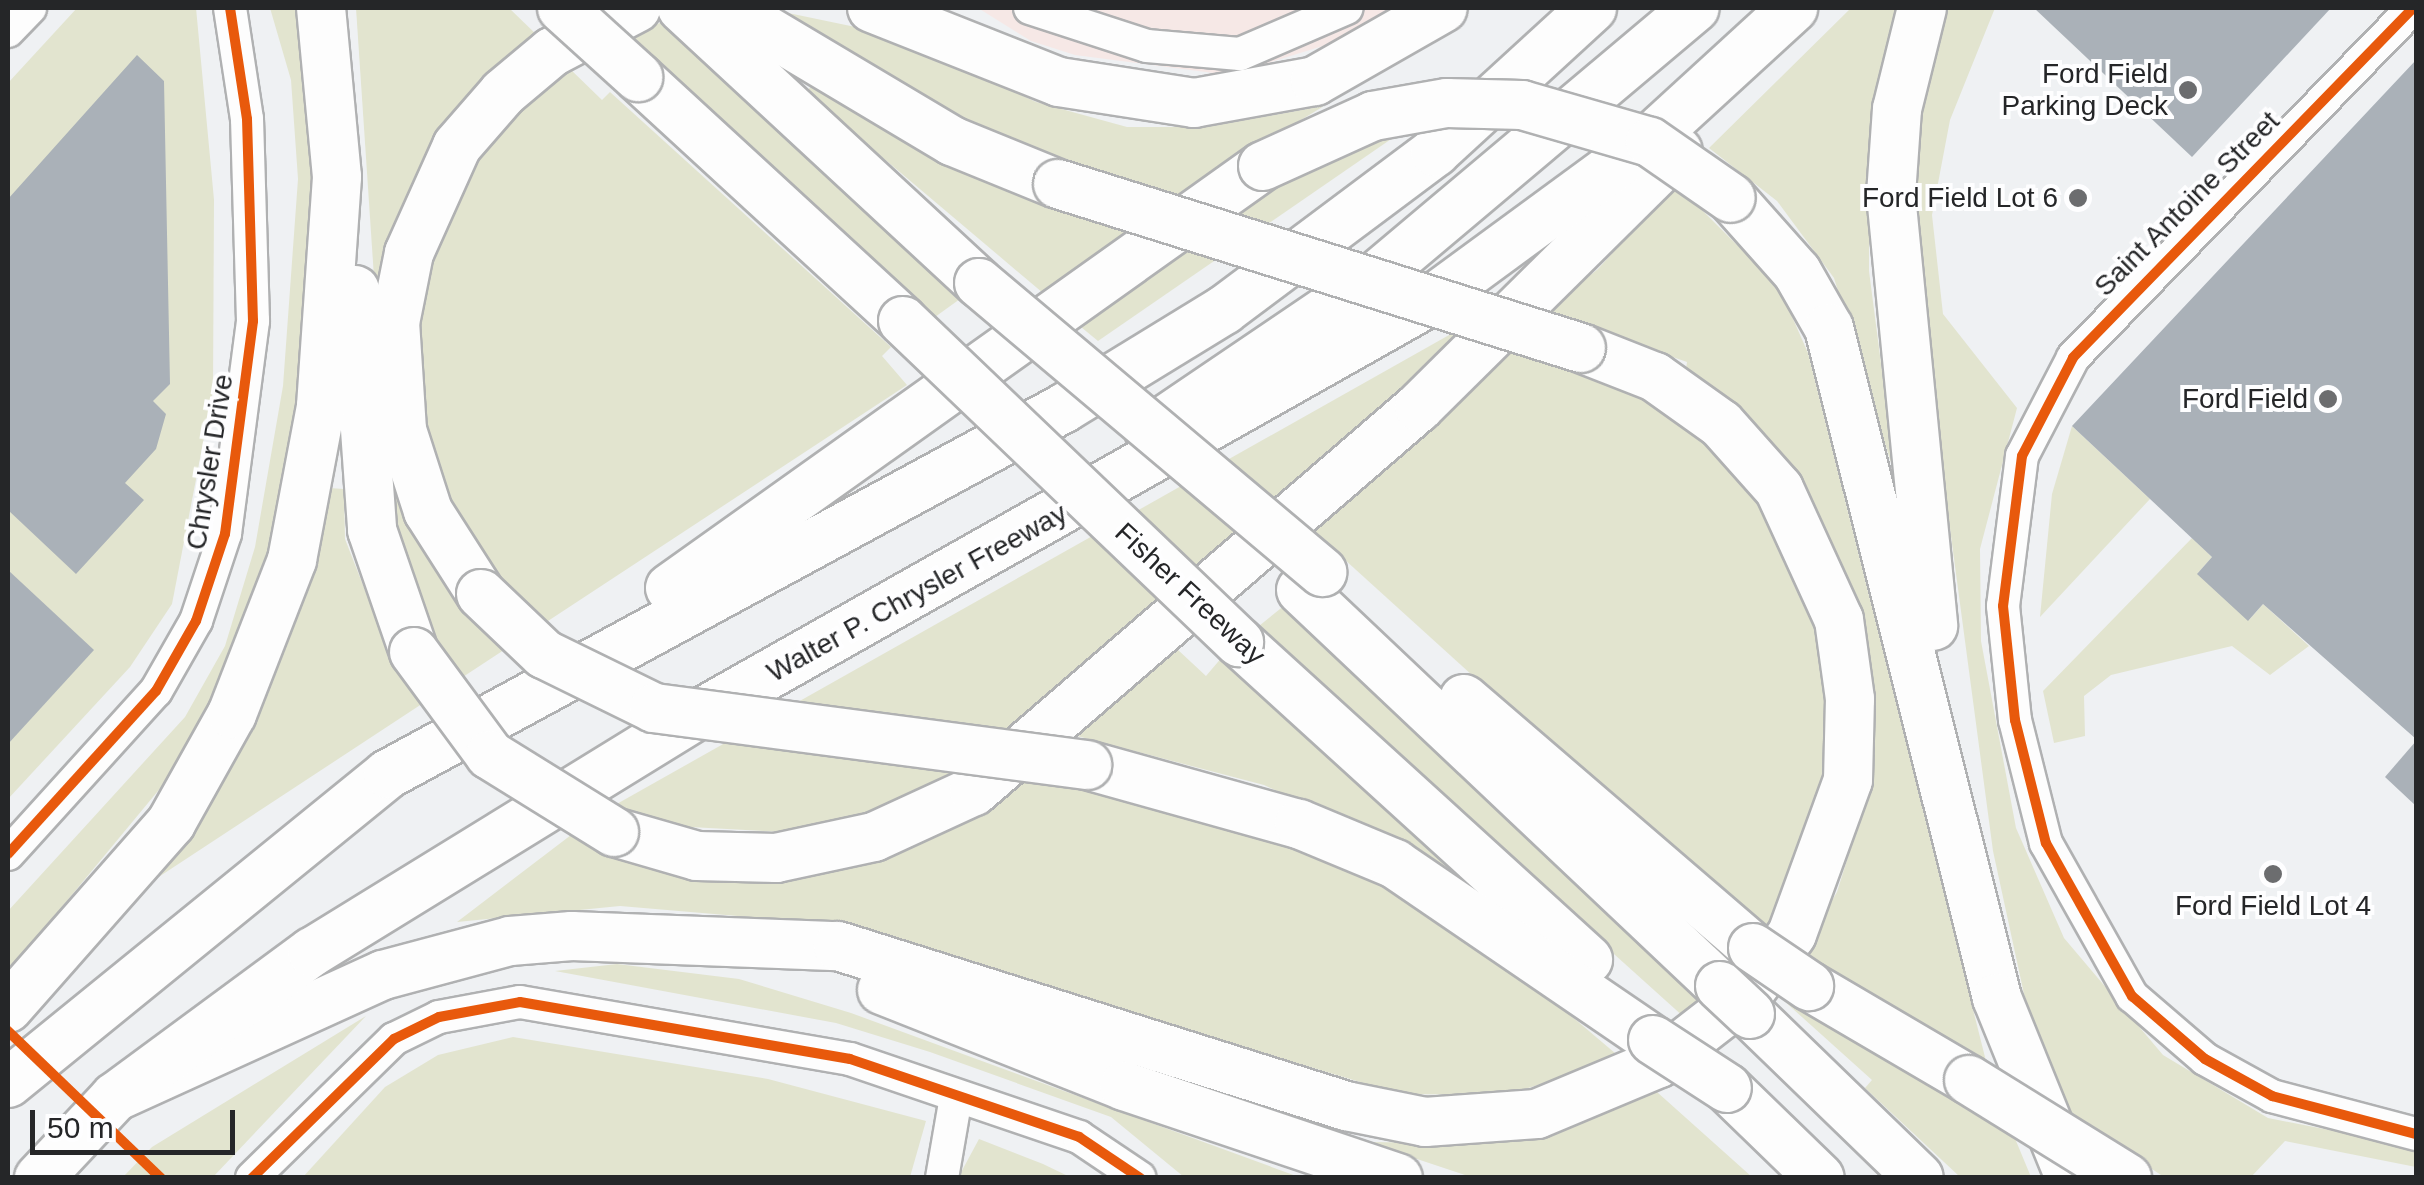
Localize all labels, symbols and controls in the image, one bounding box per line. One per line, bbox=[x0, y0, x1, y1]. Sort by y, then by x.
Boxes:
place label: Ford Field Parking Deck bbox=[2001, 57, 2168, 123]
marker: Ford Field Parking Deck bbox=[2177, 79, 2199, 101]
street label: Saint Antoine Street bbox=[2087, 104, 2287, 304]
place label: Ford Field Lot 6 bbox=[1862, 181, 2058, 215]
marker: Ford Field Lot 6 bbox=[2067, 187, 2089, 209]
street label: Chrysler Drive bbox=[180, 372, 240, 552]
place label: Ford Field bbox=[2182, 382, 2308, 416]
marker: Ford Field bbox=[2317, 388, 2339, 410]
street label: Walter P. Chrysler Freeway bbox=[761, 496, 1073, 690]
street label: Fisher Freeway bbox=[1108, 516, 1272, 672]
marker: Ford Field Lot 4 bbox=[2262, 863, 2284, 885]
place label: Ford Field Lot 4 bbox=[2175, 889, 2371, 923]
scale bar bbox=[35, 1090, 240, 1152]
text: 50 m bbox=[47, 1111, 114, 1144]

